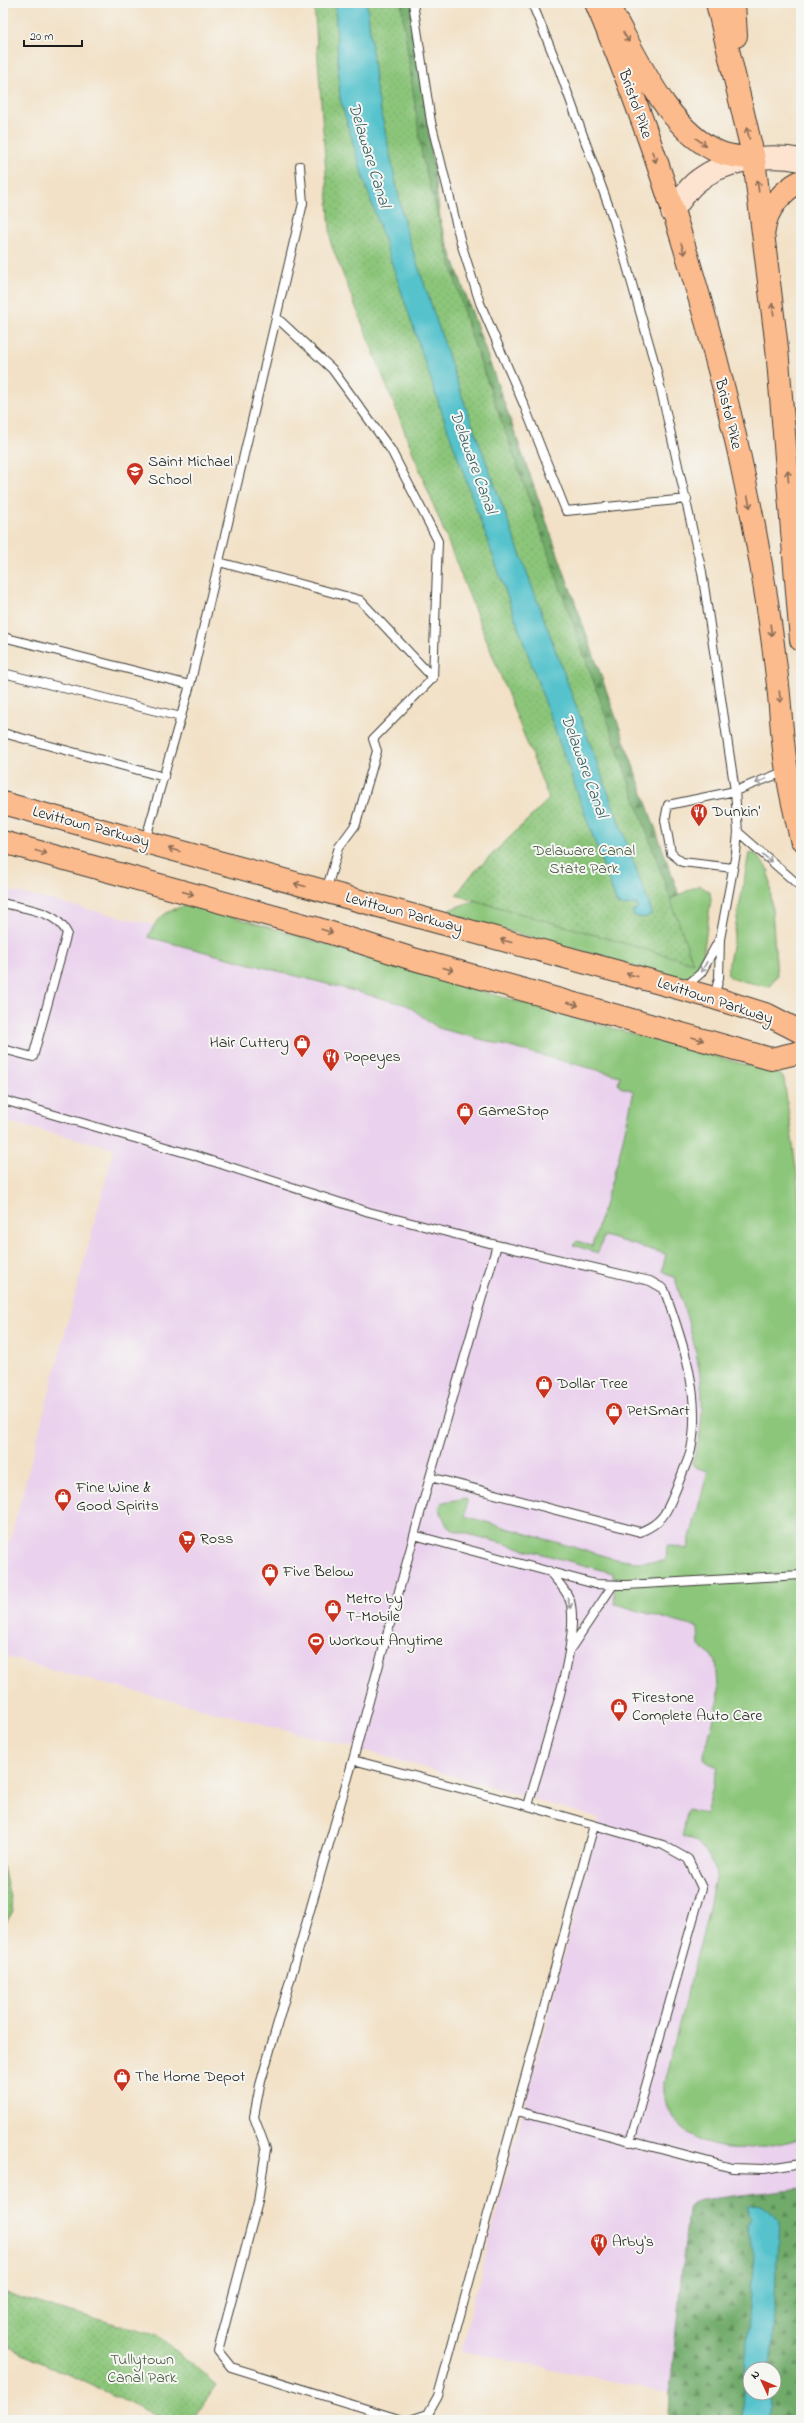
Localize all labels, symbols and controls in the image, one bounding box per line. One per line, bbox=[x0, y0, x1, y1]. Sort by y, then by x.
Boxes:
scale bar bbox=[24, 22, 82, 48]
text: 20 m bbox=[30, 28, 53, 46]
one-way arrow bbox=[622, 31, 630, 43]
street label: Bristol Pike bbox=[611, 65, 659, 143]
water label: Delaware Canal bbox=[341, 99, 397, 213]
one-way arrow bbox=[744, 127, 752, 140]
one-way arrow bbox=[695, 137, 706, 146]
one-way arrow bbox=[651, 151, 658, 164]
one-way arrow bbox=[754, 180, 761, 193]
one-way arrow bbox=[680, 243, 687, 256]
one-way arrow bbox=[769, 303, 776, 316]
street label: Bristol Pike bbox=[707, 375, 749, 453]
water label: Delaware Canal bbox=[443, 407, 504, 519]
place label: Saint Michael School bbox=[148, 450, 233, 492]
school or university icon: Saint Michael School bbox=[125, 461, 145, 486]
one-way arrow bbox=[784, 470, 791, 483]
one-way arrow bbox=[745, 495, 753, 508]
one-way arrow bbox=[767, 623, 775, 636]
one-way arrow bbox=[776, 690, 783, 703]
water label: Delaware Canal bbox=[554, 711, 615, 823]
one-way arrow bbox=[755, 778, 767, 786]
street label: Levittown Parkway bbox=[30, 800, 152, 854]
place label: Dunkin' bbox=[711, 800, 761, 824]
restaurant icon: Dunkin' bbox=[689, 802, 709, 827]
park label: Delaware Canal State Park bbox=[532, 839, 635, 881]
one-way arrow bbox=[168, 846, 181, 854]
one-way arrow bbox=[34, 849, 47, 856]
one-way arrow bbox=[762, 853, 772, 863]
one-way arrow bbox=[294, 881, 307, 888]
street label: Levittown Parkway bbox=[343, 886, 465, 940]
one-way arrow bbox=[181, 890, 194, 897]
one-way arrow bbox=[321, 928, 333, 936]
one-way arrow bbox=[500, 937, 513, 944]
one-way arrow bbox=[700, 961, 708, 973]
one-way arrow bbox=[441, 965, 454, 973]
one-way arrow bbox=[625, 971, 638, 979]
street label: Levittown Parkway bbox=[654, 971, 776, 1031]
one-way arrow bbox=[566, 1001, 579, 1008]
place label: Hair Cuttery bbox=[210, 1031, 289, 1055]
shop icon: Hair Cuttery bbox=[292, 1033, 312, 1058]
one-way arrow bbox=[691, 1036, 704, 1043]
place label: Popeyes bbox=[344, 1045, 401, 1069]
restaurant icon: Popeyes bbox=[321, 1047, 341, 1072]
place label: GameStop bbox=[478, 1099, 549, 1123]
shop icon: GameStop bbox=[455, 1101, 475, 1126]
place label: Dollar Tree bbox=[556, 1372, 629, 1396]
shop icon: Dollar Tree bbox=[534, 1374, 554, 1399]
place label: PetSmart bbox=[627, 1399, 690, 1423]
shop icon: PetSmart bbox=[604, 1401, 624, 1426]
place label: Fine Wine & Good Spirits bbox=[75, 1476, 159, 1518]
shop icon: Fine Wine & Good Spirits bbox=[53, 1487, 73, 1512]
place label: Ross bbox=[200, 1527, 233, 1551]
supermarket icon: Ross bbox=[177, 1529, 197, 1554]
place label: Five Below bbox=[282, 1560, 354, 1584]
shop icon: Five Below bbox=[260, 1562, 280, 1587]
place label: Metro by T-Mobile bbox=[346, 1587, 403, 1629]
one-way arrow bbox=[566, 1597, 574, 1610]
shop icon: Metro by T-Mobile bbox=[323, 1598, 343, 1623]
place label: Workout Anytime bbox=[329, 1629, 444, 1653]
sports icon: Workout Anytime bbox=[306, 1631, 326, 1656]
place label: Firestone Complete Auto Care bbox=[631, 1686, 763, 1728]
shop icon: Firestone Complete Auto Care bbox=[609, 1697, 629, 1722]
place label: The Home Depot bbox=[135, 2065, 246, 2089]
shop icon: The Home Depot bbox=[112, 2067, 132, 2092]
place label: Arby's bbox=[612, 2230, 654, 2254]
restaurant icon: Arby's bbox=[589, 2232, 609, 2257]
park label: Tullytown Canal Park bbox=[107, 2348, 178, 2390]
north arrow bbox=[742, 2361, 782, 2401]
text: N bbox=[747, 2367, 764, 2383]

